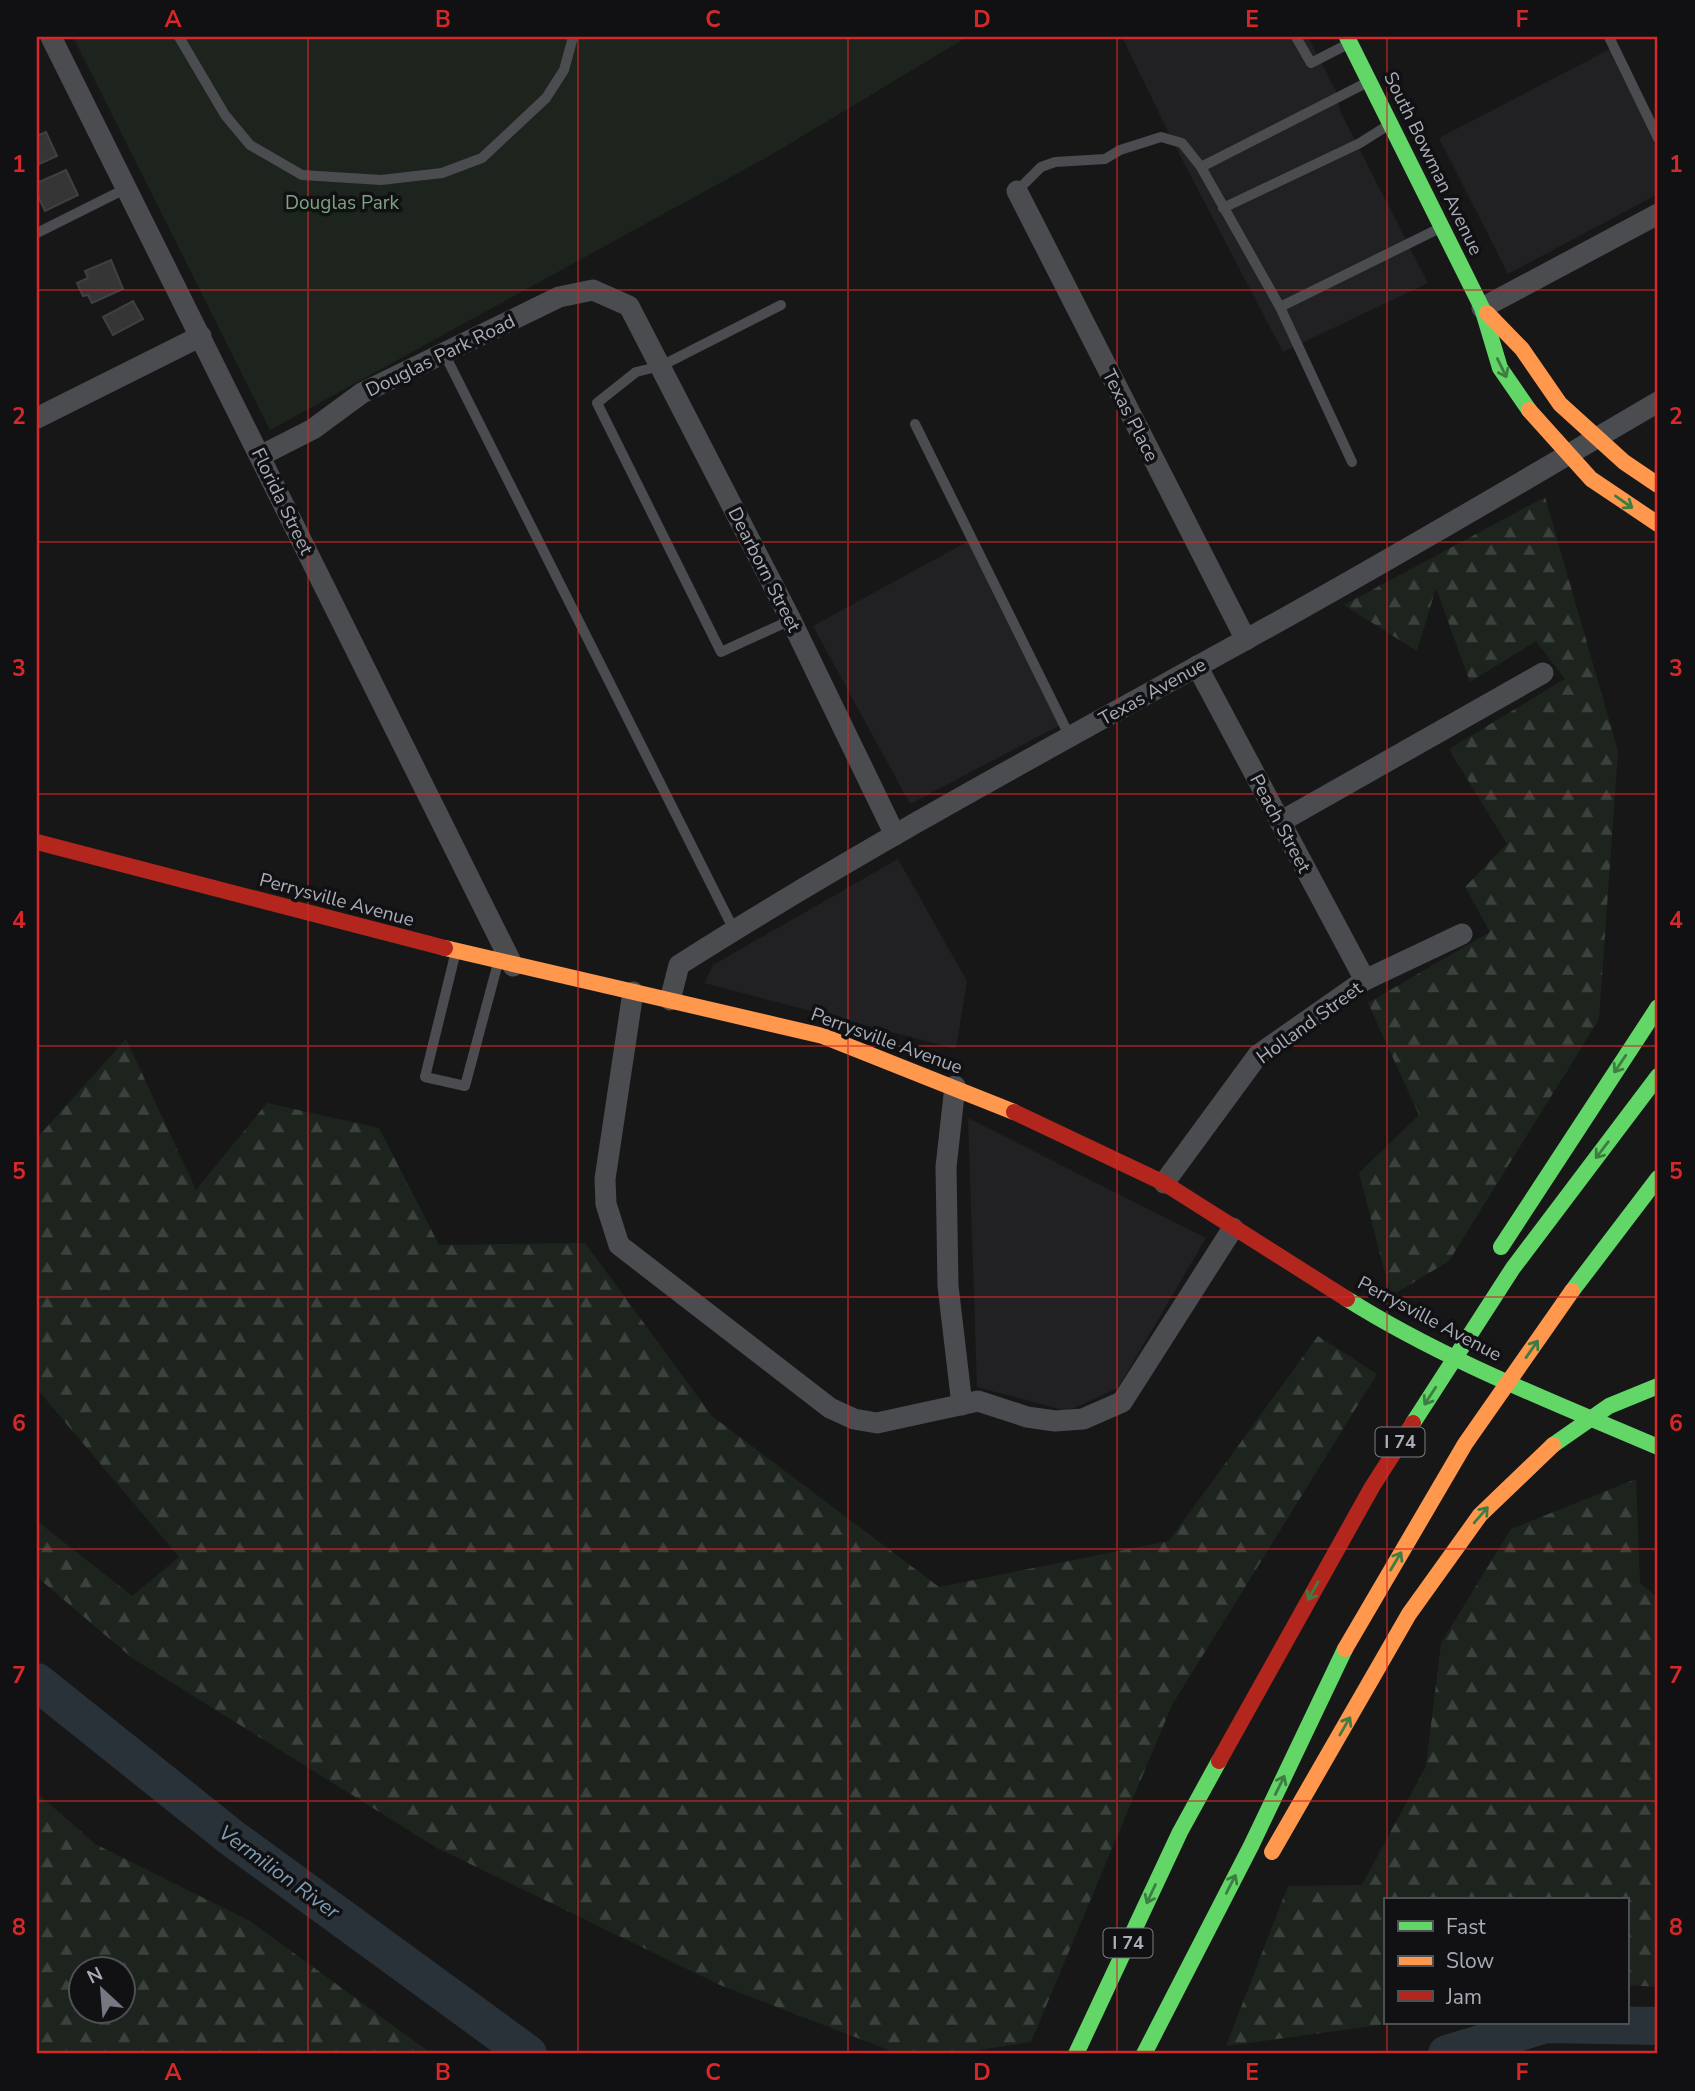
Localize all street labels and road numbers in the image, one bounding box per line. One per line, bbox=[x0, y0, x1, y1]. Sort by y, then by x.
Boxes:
street label: South Bowman Avenue bbox=[1377, 67, 1489, 260]
street label: Douglas Park Road bbox=[361, 308, 519, 403]
street label: Texas Place bbox=[1096, 365, 1164, 466]
street label: Florida Street bbox=[245, 444, 319, 559]
street label: Dearborn Street bbox=[721, 502, 807, 637]
street label: Texas Avenue bbox=[1094, 652, 1211, 732]
street label: Peach Street bbox=[1243, 770, 1317, 878]
street label: Perrysville Avenue bbox=[256, 867, 417, 933]
street label: Holland Street bbox=[1251, 975, 1368, 1070]
street label: Perrysville Avenue bbox=[807, 1001, 966, 1080]
street label: Perrysville Avenue bbox=[1353, 1270, 1506, 1368]
road number: I 74 bbox=[1376, 1428, 1424, 1456]
road number: I 74 bbox=[1104, 1928, 1152, 1957]

